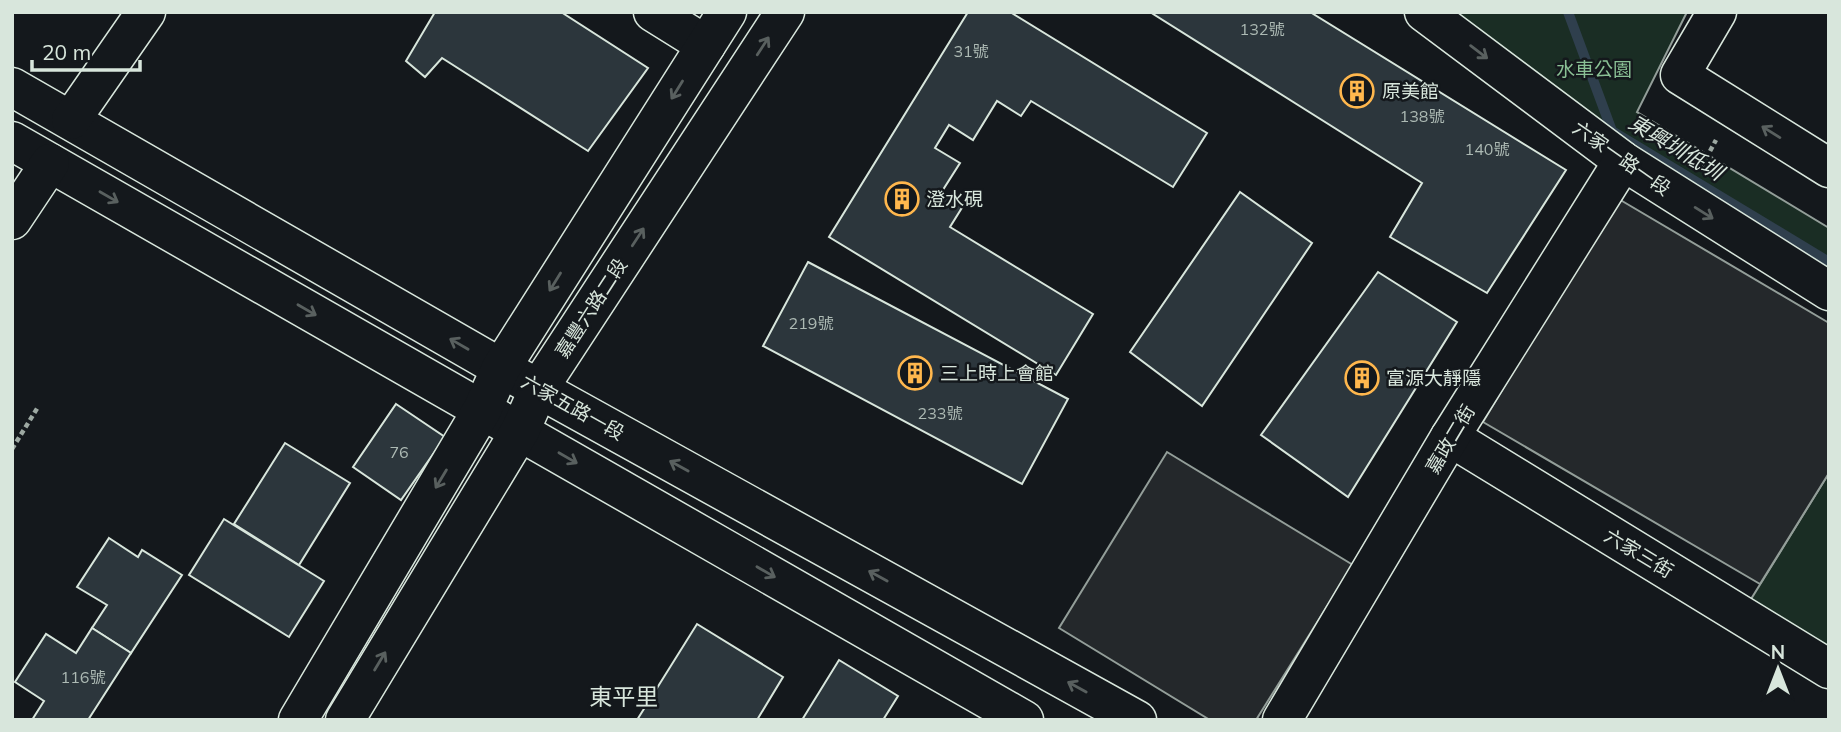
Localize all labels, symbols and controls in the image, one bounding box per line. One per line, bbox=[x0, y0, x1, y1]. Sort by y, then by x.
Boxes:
house number: 132號 bbox=[1240, 19, 1284, 39]
scale bar bbox=[32, 28, 140, 72]
one-way arrow bbox=[756, 37, 770, 57]
text: 20 m bbox=[42, 39, 91, 65]
house number: 31號 bbox=[953, 41, 989, 61]
one-way arrow bbox=[1470, 45, 1488, 60]
park label: 水車公園 bbox=[1556, 57, 1632, 81]
building icon: 原美館 bbox=[1338, 72, 1376, 110]
place label: 原美館 bbox=[1382, 79, 1439, 103]
one-way arrow bbox=[670, 80, 684, 100]
house number: 138號 bbox=[1400, 106, 1444, 126]
water label: 東興圳低圳 bbox=[1624, 109, 1730, 187]
street label: 六家一路一段 bbox=[1568, 115, 1676, 201]
one-way arrow bbox=[1762, 124, 1781, 139]
house number: 140號 bbox=[1465, 139, 1509, 159]
building icon: 澄水硯 bbox=[883, 180, 921, 218]
place label: 澄水硯 bbox=[926, 187, 983, 211]
one-way arrow bbox=[99, 190, 119, 204]
one-way arrow bbox=[1694, 206, 1714, 220]
one-way arrow bbox=[631, 228, 645, 247]
street label: 嘉豐六路二段 bbox=[550, 254, 632, 362]
one-way arrow bbox=[548, 272, 562, 292]
one-way arrow bbox=[296, 303, 316, 317]
house number: 219號 bbox=[789, 313, 833, 333]
one-way arrow bbox=[449, 336, 469, 350]
building icon: 三上時上會館 bbox=[896, 354, 934, 392]
building icon: 富源大靜隱 bbox=[1343, 359, 1381, 397]
place label: 三上時上會館 bbox=[940, 361, 1054, 385]
place label: 富源大靜隱 bbox=[1386, 366, 1481, 390]
street label: 六家五路一段 bbox=[517, 369, 629, 445]
street label: 嘉政二街 bbox=[1420, 400, 1480, 478]
house number: 233號 bbox=[918, 403, 962, 423]
house number: 76 bbox=[389, 442, 409, 462]
one-way arrow bbox=[558, 451, 578, 465]
one-way arrow bbox=[670, 459, 690, 473]
one-way arrow bbox=[434, 468, 448, 488]
street label: 六家三街 bbox=[1600, 523, 1678, 583]
one-way arrow bbox=[755, 565, 775, 579]
one-way arrow bbox=[869, 569, 889, 583]
north arrow bbox=[1743, 634, 1813, 704]
text: N bbox=[1771, 640, 1785, 664]
one-way arrow bbox=[374, 652, 388, 672]
house number: 116號 bbox=[61, 667, 105, 687]
one-way arrow bbox=[1067, 680, 1088, 693]
district label: 東平里 bbox=[590, 682, 659, 711]

